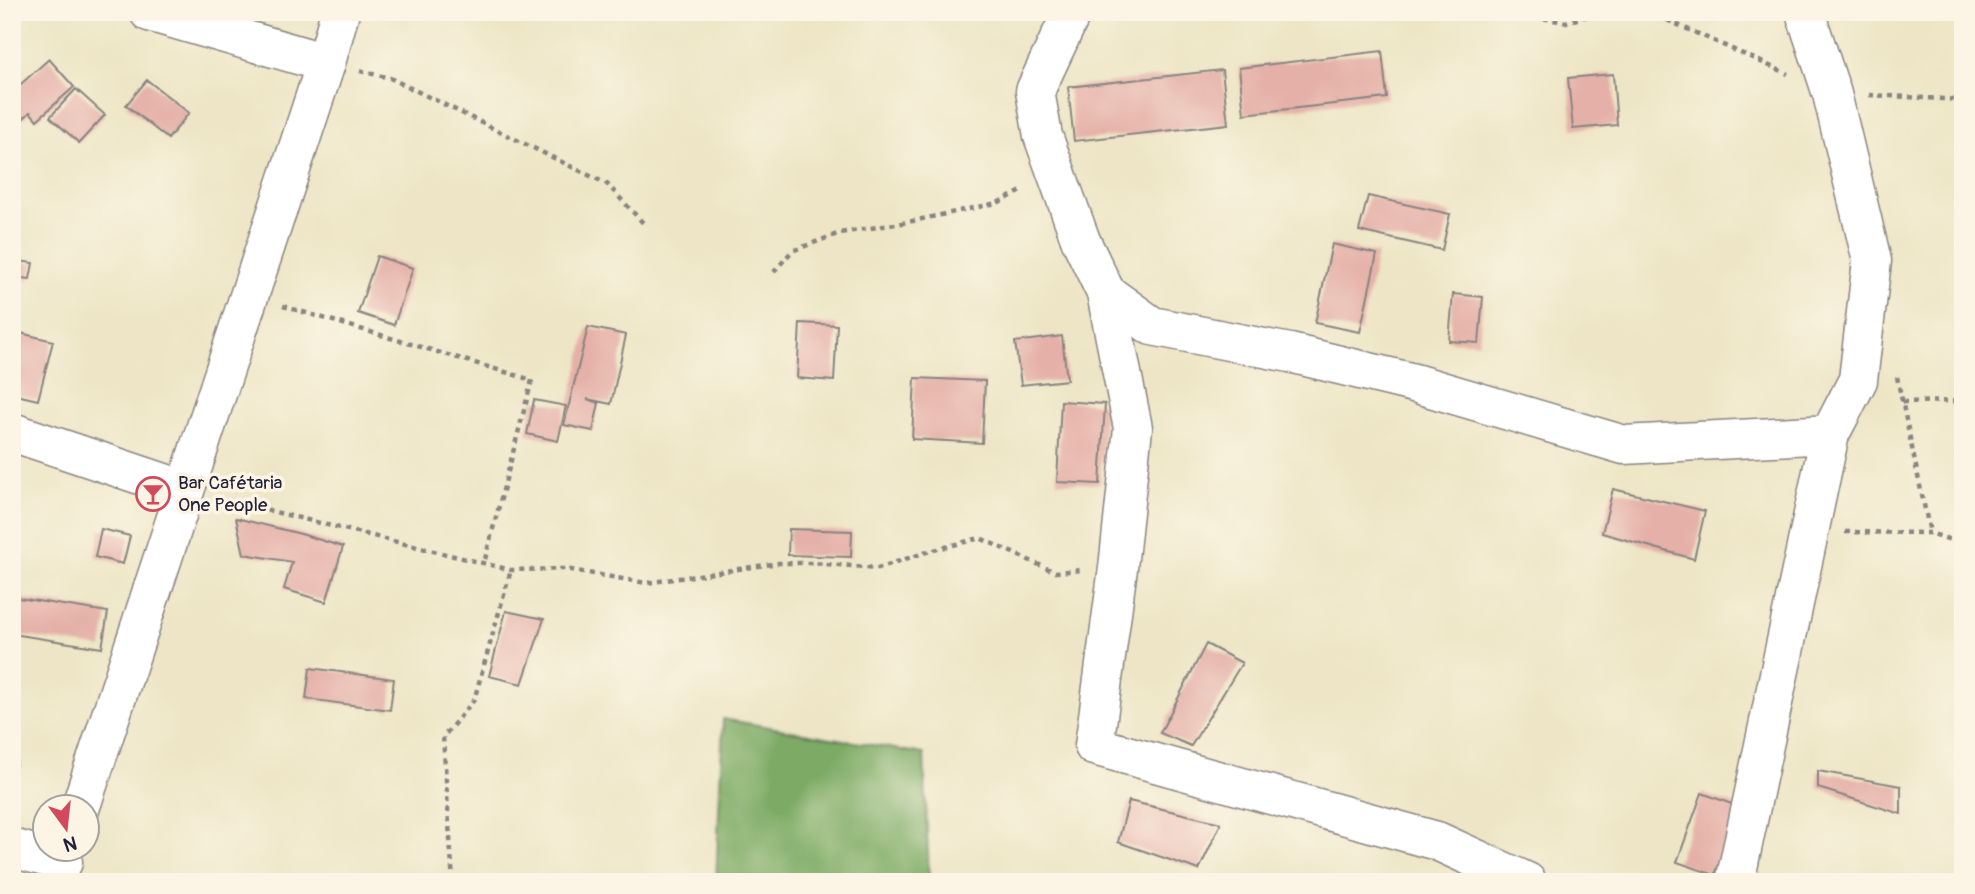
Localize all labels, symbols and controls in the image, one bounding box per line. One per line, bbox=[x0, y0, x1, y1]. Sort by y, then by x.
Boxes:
place label: Bar Cafétaria One People bbox=[178, 471, 283, 517]
bar icon: Bar Cafétaria One People bbox=[134, 475, 172, 513]
north arrow bbox=[32, 792, 102, 862]
text: N bbox=[61, 830, 79, 857]

